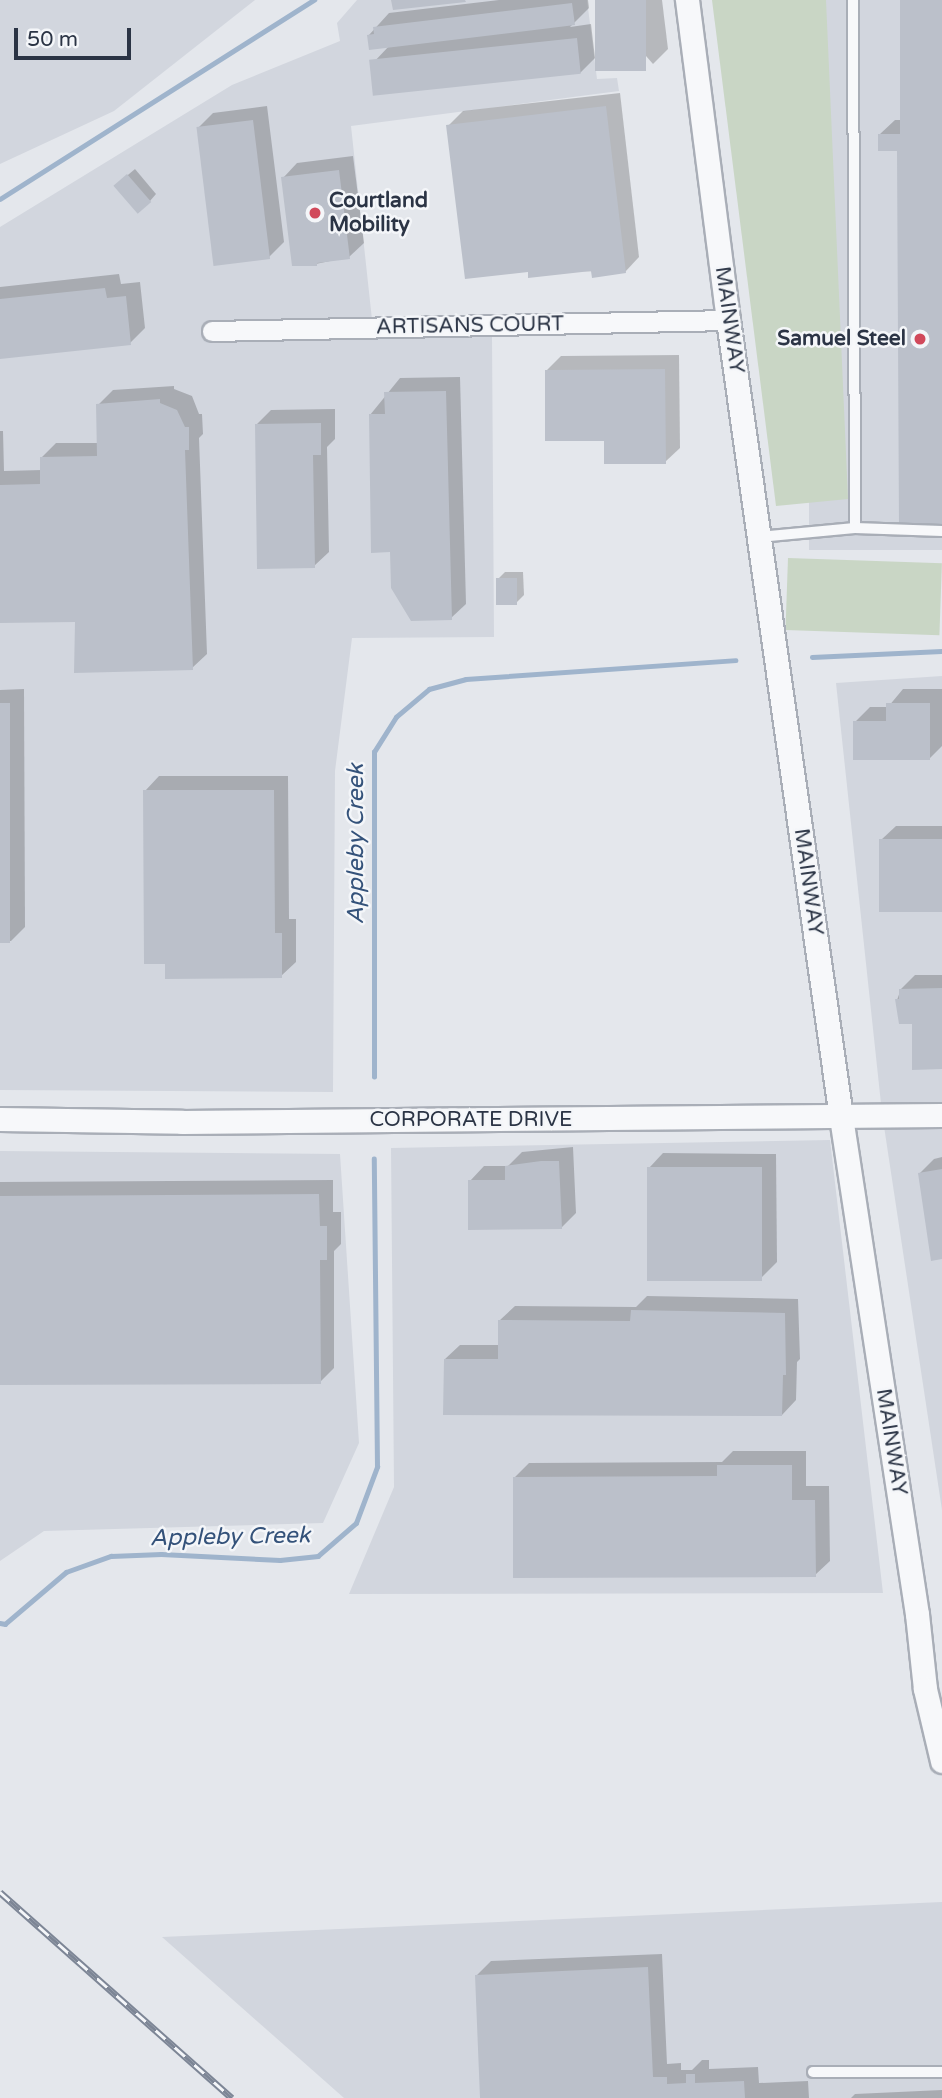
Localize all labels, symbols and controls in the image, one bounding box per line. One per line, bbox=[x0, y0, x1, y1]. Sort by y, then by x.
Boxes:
scale bar bbox=[18, 14, 135, 58]
text: 50 m bbox=[27, 27, 78, 52]
place label: Courtland Mobility bbox=[329, 188, 428, 238]
marker: Courtland Mobility bbox=[307, 205, 323, 221]
street label: MAINWAY bbox=[709, 265, 749, 375]
street label: ARTISANS COURT bbox=[376, 312, 564, 340]
place label: Samuel Steel bbox=[777, 326, 906, 352]
marker: Samuel Steel bbox=[912, 331, 928, 347]
water label: Appleby Creek bbox=[342, 764, 370, 924]
street label: MAINWAY bbox=[788, 827, 828, 937]
street label: CORPORATE DRIVE bbox=[370, 1107, 572, 1133]
street label: MAINWAY bbox=[870, 1387, 912, 1497]
water label: Appleby Creek bbox=[150, 1522, 310, 1552]

